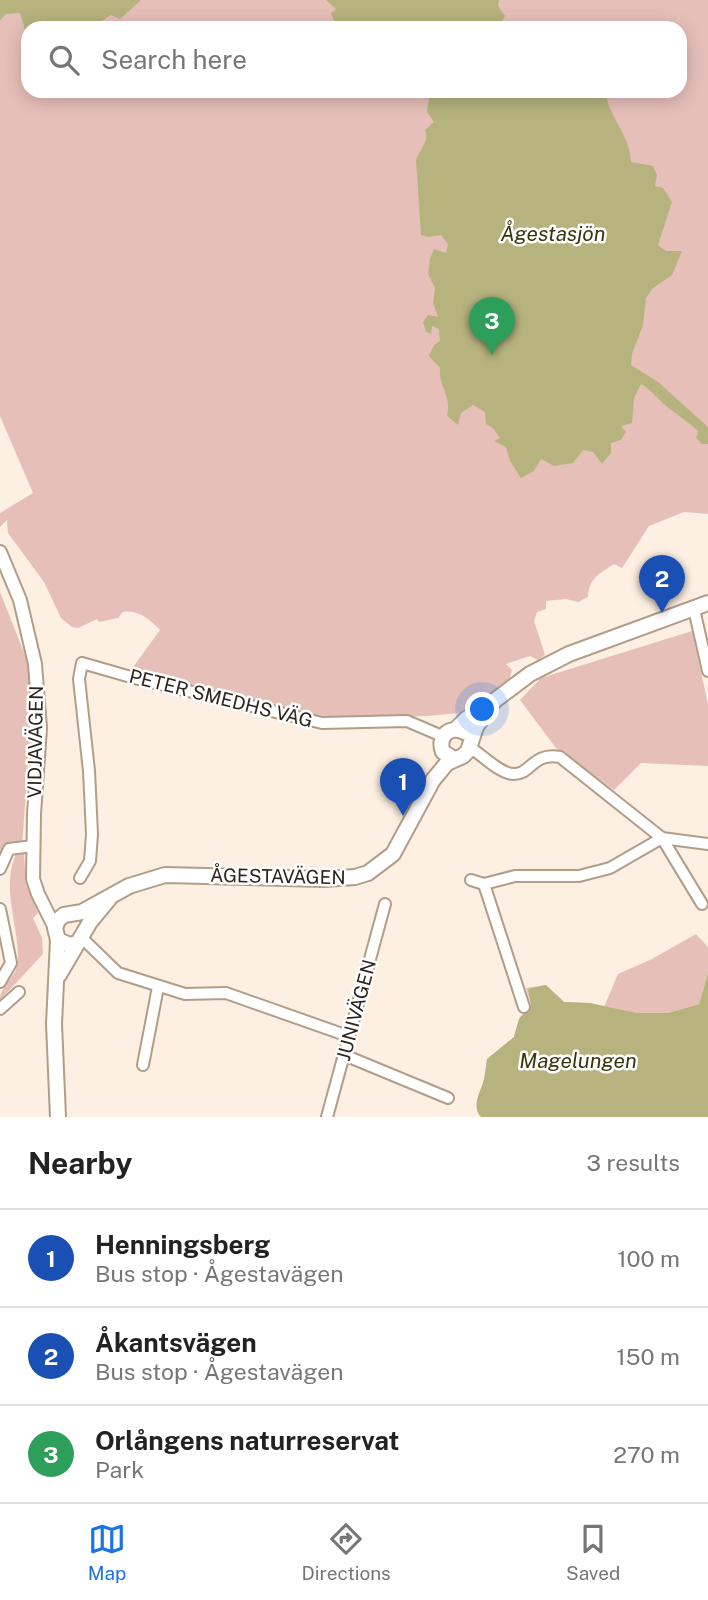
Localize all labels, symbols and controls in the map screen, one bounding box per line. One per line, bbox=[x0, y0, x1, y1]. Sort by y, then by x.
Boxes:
search box bbox=[21, 21, 687, 98]
icon: search bbox=[45, 41, 83, 79]
text: Search here bbox=[101, 44, 247, 75]
water label: Ågestasjön bbox=[501, 220, 605, 246]
pin: 3 bbox=[469, 297, 515, 355]
pin: 2 bbox=[639, 555, 685, 613]
street label: PETER SMEDHS VÄG bbox=[127, 665, 315, 731]
street label: VIDJAVÄGEN bbox=[23, 685, 47, 799]
your location bbox=[465, 692, 499, 726]
pin: 1 bbox=[380, 758, 426, 816]
street label: ÅGESTAVÄGEN bbox=[210, 863, 346, 888]
street label: JUNIVÄGEN bbox=[332, 957, 380, 1063]
water label: Magelungen bbox=[519, 1048, 637, 1073]
text: Nearby bbox=[28, 1145, 132, 1181]
text: 3 results bbox=[586, 1149, 680, 1176]
text: Henningsberg bbox=[95, 1229, 270, 1260]
text: 1 bbox=[46, 1245, 56, 1272]
text: 100 m bbox=[617, 1245, 680, 1272]
text: Bus stop · Ågestavägen bbox=[95, 1260, 344, 1287]
text: Åkantsvägen bbox=[95, 1327, 257, 1358]
text: 2 bbox=[44, 1343, 58, 1370]
text: 150 m bbox=[616, 1343, 680, 1370]
text: Bus stop · Ågestavägen bbox=[95, 1358, 344, 1385]
text: Orlångens naturreservat bbox=[95, 1425, 399, 1456]
text: 3 bbox=[43, 1441, 59, 1468]
text: 270 m bbox=[613, 1441, 680, 1468]
text: Park bbox=[95, 1456, 144, 1483]
tab: Map bbox=[88, 1520, 126, 1584]
tab: Directions bbox=[301, 1520, 391, 1584]
tab: Saved bbox=[566, 1520, 620, 1584]

